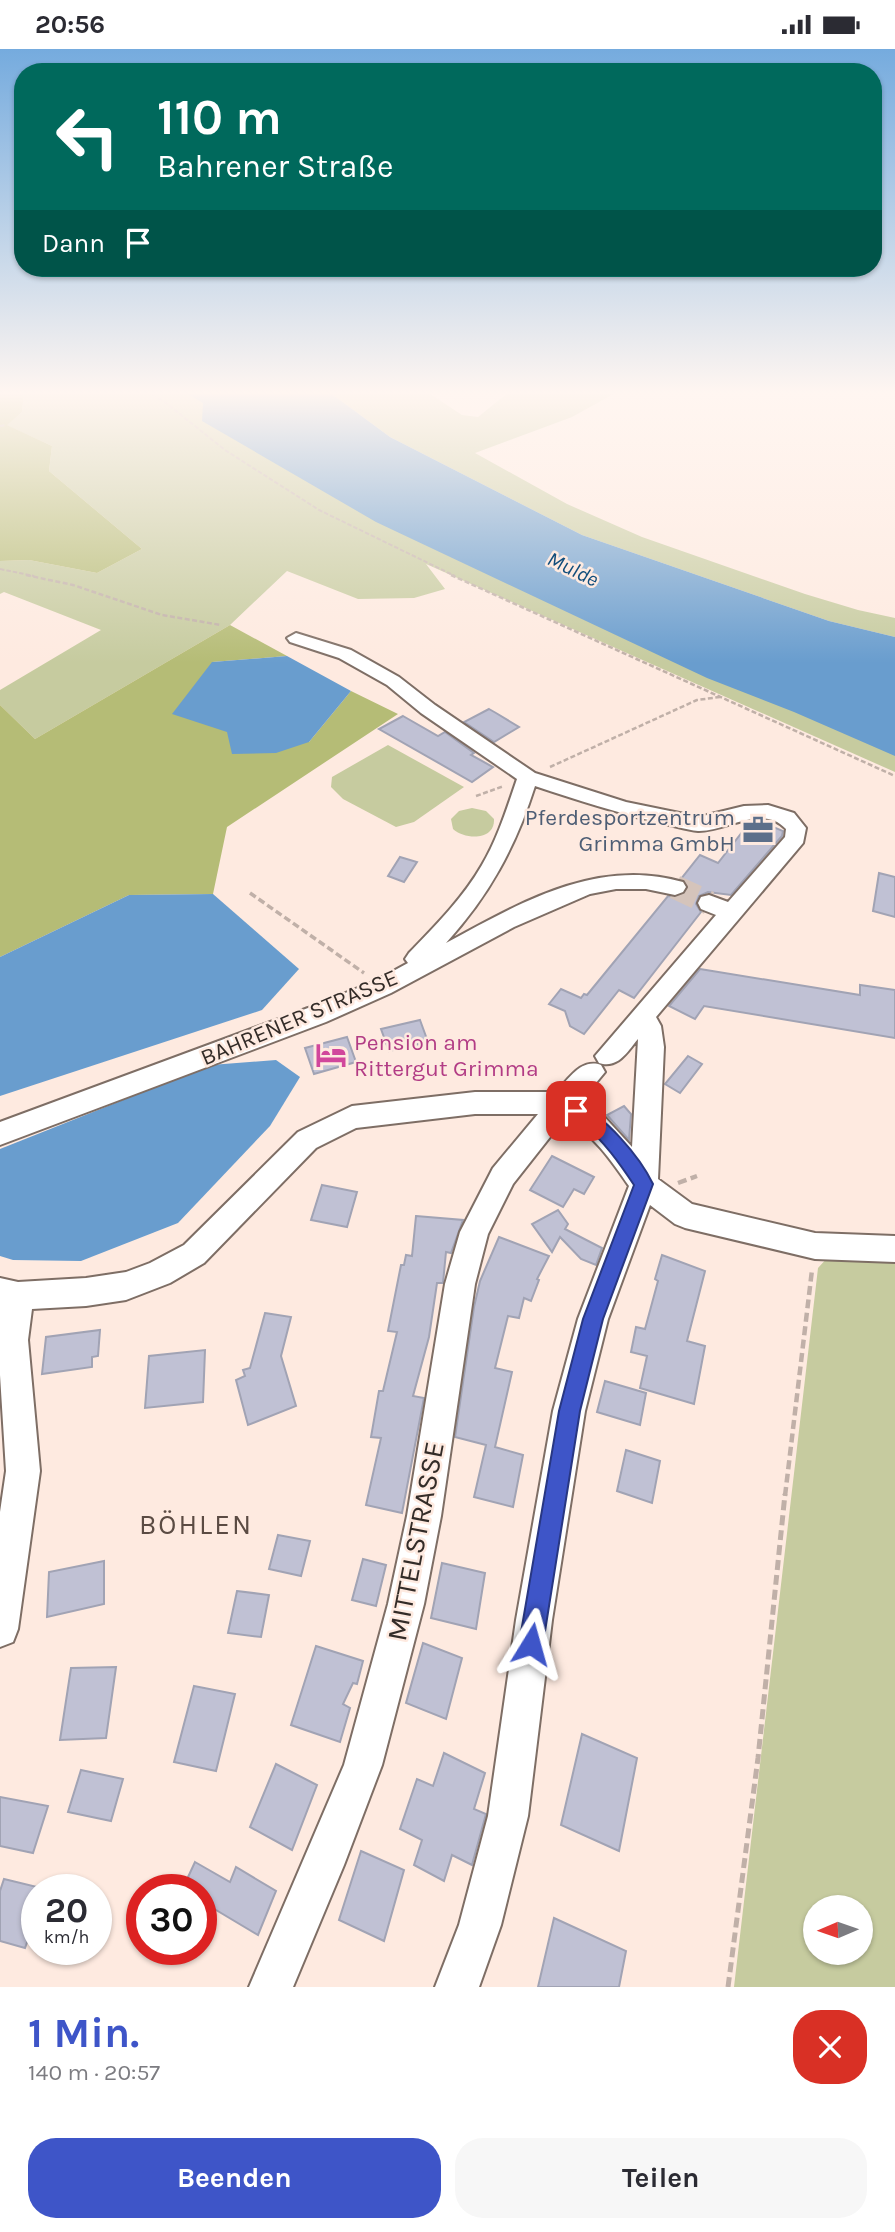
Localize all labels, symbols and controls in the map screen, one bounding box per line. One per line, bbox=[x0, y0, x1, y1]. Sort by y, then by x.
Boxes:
text: 20:56 bbox=[35, 9, 105, 40]
text: 110 m bbox=[157, 89, 282, 146]
icon: left bbox=[42, 91, 133, 182]
text: Bahrener Straße bbox=[157, 148, 393, 185]
icon: arrive bbox=[119, 224, 157, 262]
text: Dann bbox=[42, 228, 105, 259]
water label: Mulde bbox=[544, 546, 603, 592]
place label: Pferdesportzentrum Grimma GmbH bbox=[525, 804, 735, 857]
office icon: Pferdesportzentrum Grimma GmbH bbox=[741, 813, 775, 847]
street label: BAHRENER STRASSE bbox=[197, 964, 402, 1071]
place label: Pension am Rittergut Grimma bbox=[354, 1029, 539, 1082]
hotel icon: Pension am Rittergut Grimma bbox=[314, 1038, 348, 1072]
pin bbox=[546, 1081, 606, 1141]
icon: arrive bbox=[557, 1092, 595, 1130]
street label: MITTELSTRASSE bbox=[380, 1439, 451, 1643]
district label: BÖHLEN bbox=[139, 1508, 253, 1541]
position arrow bbox=[494, 1607, 568, 1681]
speed limit sign: 30 bbox=[126, 1874, 217, 1965]
text: 20 bbox=[45, 1890, 88, 1931]
north arrow bbox=[803, 1895, 873, 1965]
map controls bbox=[803, 1895, 873, 1965]
text: km/h bbox=[44, 1926, 89, 1948]
text: 1 Min. bbox=[28, 2008, 139, 2058]
button: close bbox=[793, 2010, 867, 2084]
text: 140 m · 20:57 bbox=[28, 2059, 160, 2086]
button: Beenden bbox=[28, 2138, 441, 2218]
button: Teilen bbox=[455, 2138, 867, 2218]

